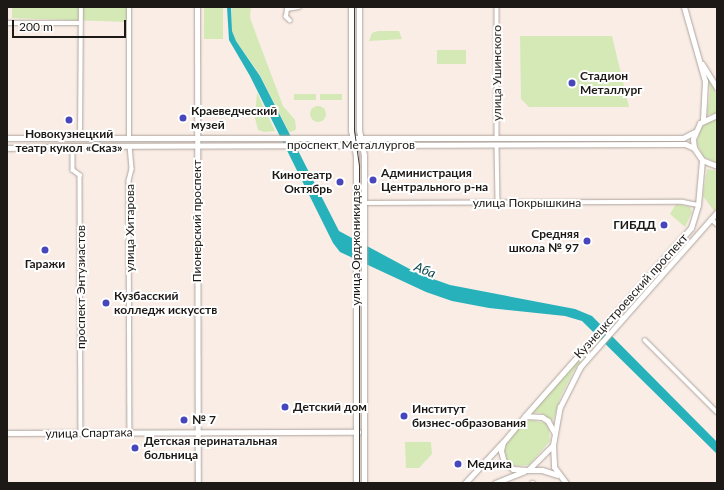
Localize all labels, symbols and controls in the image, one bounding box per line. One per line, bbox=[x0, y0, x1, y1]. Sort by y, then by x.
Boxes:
scale bar bbox=[14, 12, 128, 38]
text: 200 m bbox=[19, 19, 53, 34]
street label: улица Ушинского bbox=[490, 25, 504, 121]
place label: Стадион Металлург bbox=[580, 69, 642, 97]
marker: Стадион Металлург bbox=[567, 78, 577, 88]
place label: Краеведческий музей bbox=[191, 104, 277, 132]
marker: Краеведческий музей bbox=[178, 113, 188, 123]
marker: Новокузнецкий театр кукол «Сказ» bbox=[64, 115, 74, 125]
place label: Новокузнецкий театр кукол «Сказ» bbox=[15, 127, 123, 155]
street label: проспект Металлургов bbox=[287, 138, 415, 152]
street label: Пионерский проспект bbox=[190, 160, 204, 282]
place label: Администрация Центрального р-на bbox=[381, 166, 488, 194]
place label: Кинотеатр Октябрь bbox=[272, 168, 332, 196]
marker: Администрация Центрального р-на bbox=[368, 175, 378, 185]
marker: Кинотеатр Октябрь bbox=[335, 177, 345, 187]
street label: улица Хитарова bbox=[123, 184, 137, 272]
street label: улица Орджоникидзе bbox=[349, 184, 363, 306]
street label: улица Покрышкина bbox=[473, 196, 581, 210]
place label: ГИБДД bbox=[613, 218, 656, 232]
marker: ГИБДД bbox=[659, 220, 669, 230]
street label: проспект Энтузиастов bbox=[74, 225, 88, 349]
place label: Средняя школа № 97 bbox=[509, 227, 579, 255]
street label: Кузнецкстроевский проспект bbox=[571, 231, 691, 361]
marker: Средняя школа № 97 bbox=[582, 236, 592, 246]
marker: Гаражи bbox=[40, 245, 50, 255]
place label: Гаражи bbox=[25, 257, 65, 271]
water label: Аба bbox=[412, 259, 438, 281]
place label: Кузбасский колледж искусств bbox=[114, 289, 217, 317]
marker: Кузбасский колледж искусств bbox=[101, 298, 111, 308]
place label: Детский дом bbox=[293, 400, 367, 414]
marker: Детский дом bbox=[280, 402, 290, 412]
place label: Институт бизнес-образования bbox=[412, 402, 526, 430]
marker: Институт бизнес-образования bbox=[399, 411, 409, 421]
place label: № 7 bbox=[192, 413, 216, 427]
marker: № 7 bbox=[179, 415, 189, 425]
street label: улица Спартака bbox=[45, 425, 133, 441]
place label: Детская перинатальная больница bbox=[144, 434, 277, 462]
marker: Детская перинатальная больница bbox=[129, 442, 141, 454]
place label: Медика bbox=[467, 457, 512, 471]
marker: Медика bbox=[452, 458, 464, 470]

